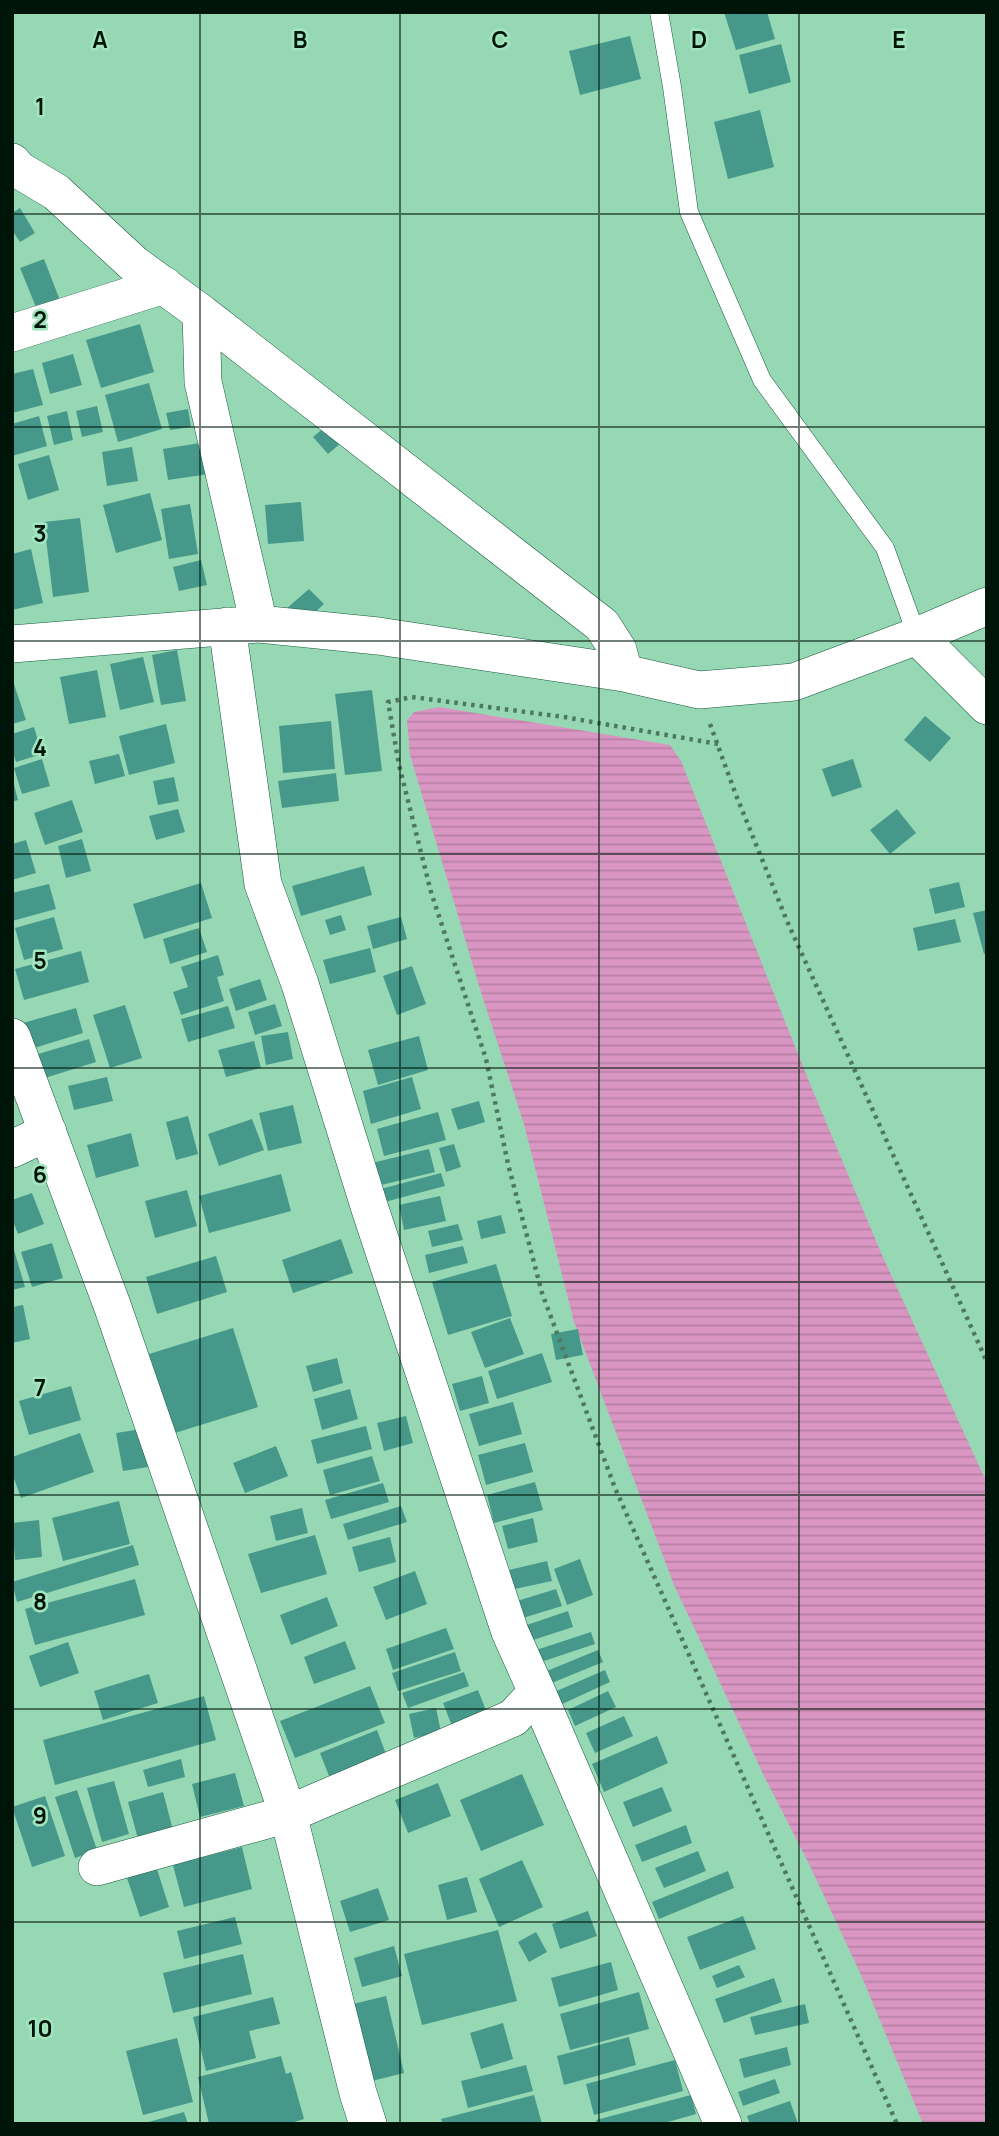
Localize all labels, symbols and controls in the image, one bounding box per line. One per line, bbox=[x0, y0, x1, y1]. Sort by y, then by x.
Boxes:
text: A bbox=[92, 23, 108, 55]
text: B bbox=[293, 23, 307, 55]
text: C bbox=[492, 23, 509, 55]
text: D bbox=[691, 23, 707, 55]
text: E bbox=[892, 23, 906, 55]
text: 1 bbox=[35, 90, 45, 122]
text: 2 bbox=[33, 303, 47, 335]
text: 3 bbox=[33, 517, 47, 549]
text: 4 bbox=[33, 731, 47, 763]
text: 5 bbox=[33, 944, 47, 976]
text: 6 bbox=[33, 1158, 47, 1190]
text: 7 bbox=[34, 1371, 46, 1403]
text: 8 bbox=[33, 1585, 47, 1617]
text: 9 bbox=[33, 1799, 47, 1831]
text: 10 bbox=[27, 2012, 53, 2044]

